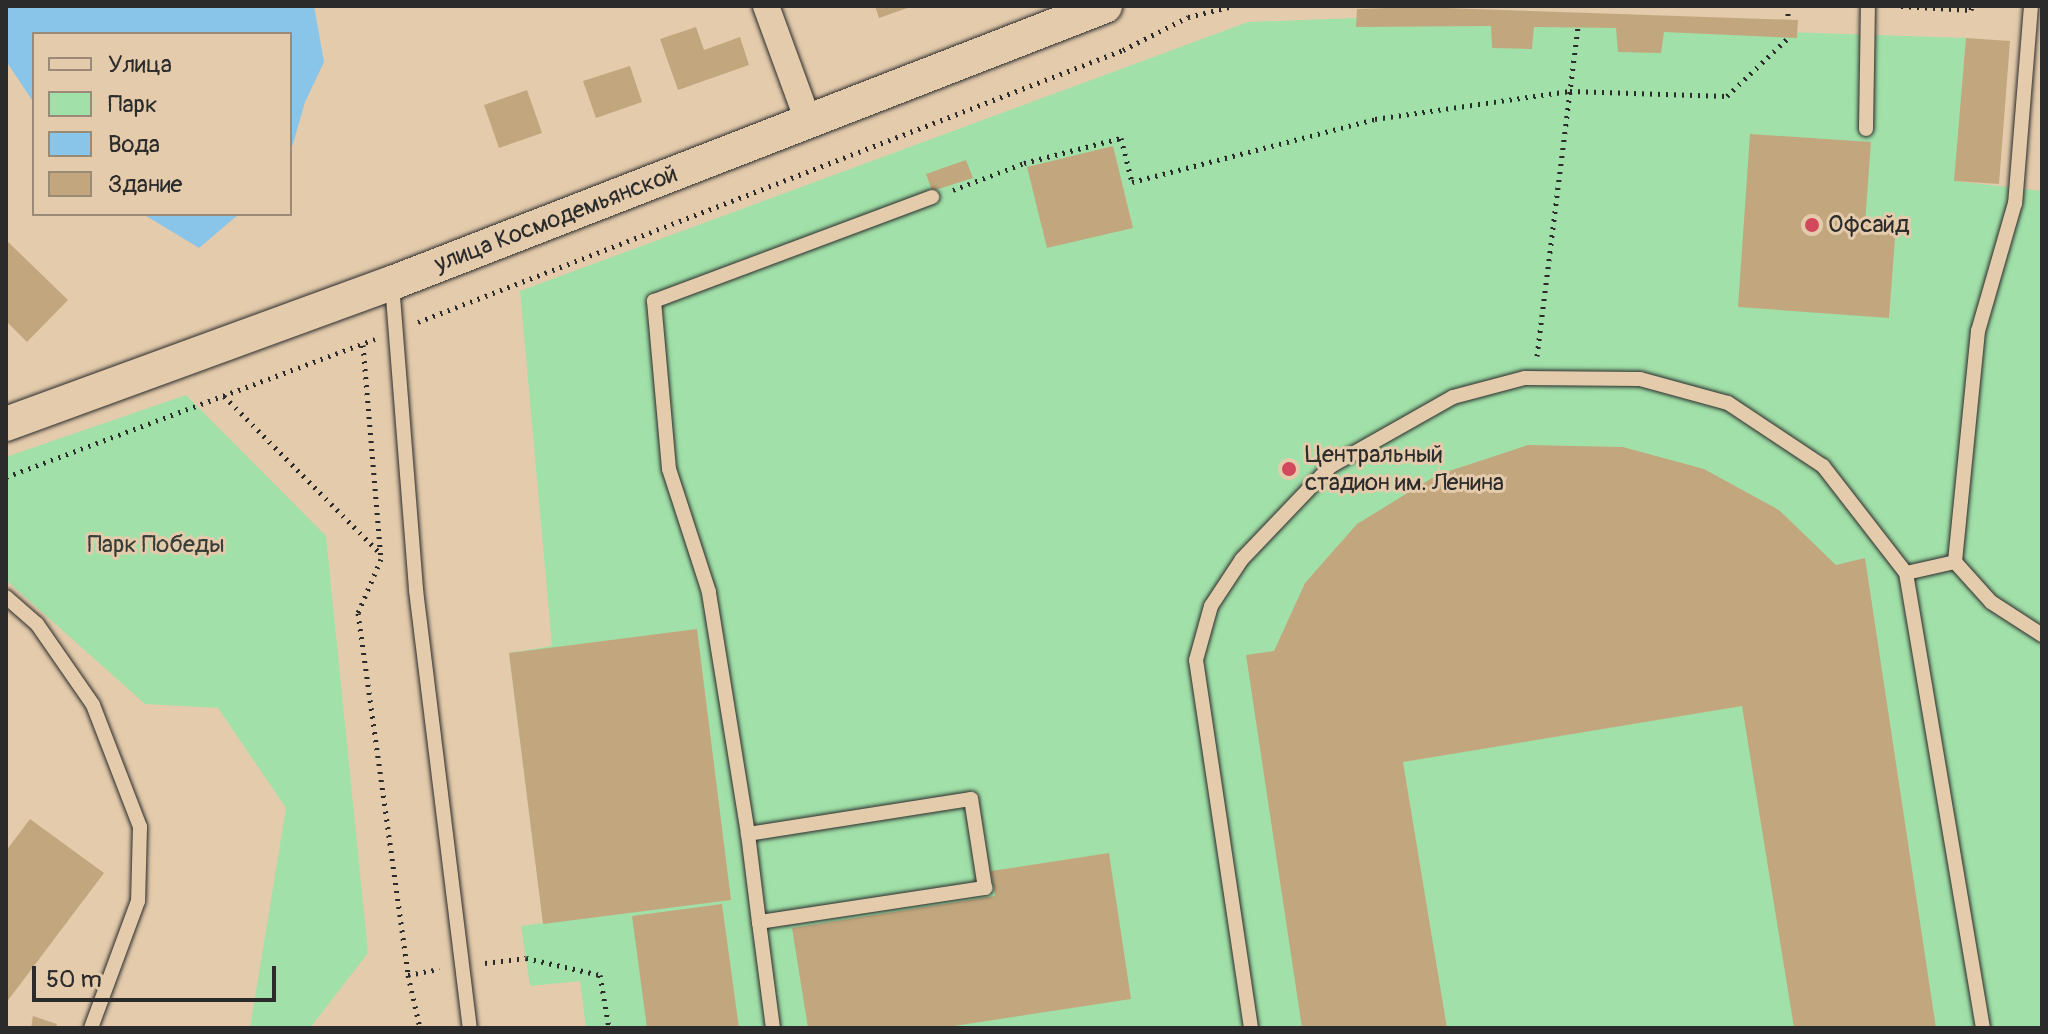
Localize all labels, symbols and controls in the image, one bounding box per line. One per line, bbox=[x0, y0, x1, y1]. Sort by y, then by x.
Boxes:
legend bbox=[32, 32, 292, 216]
text: Улица bbox=[108, 50, 172, 79]
text: Парк bbox=[108, 90, 157, 119]
text: Вода bbox=[108, 130, 160, 159]
street label: улица Космодемьянской bbox=[430, 159, 682, 279]
text: Здание bbox=[108, 170, 182, 199]
place label: Офсайд bbox=[1828, 211, 1909, 239]
marker: Офсайд bbox=[1803, 216, 1821, 234]
place label: Центральный стадион им. Ленина bbox=[1305, 441, 1504, 497]
marker: Центральный стадион им. Ленина bbox=[1280, 460, 1298, 478]
park label: Парк Победы bbox=[87, 531, 225, 559]
scale bar bbox=[36, 950, 280, 1000]
text: 50 m bbox=[46, 965, 102, 994]

